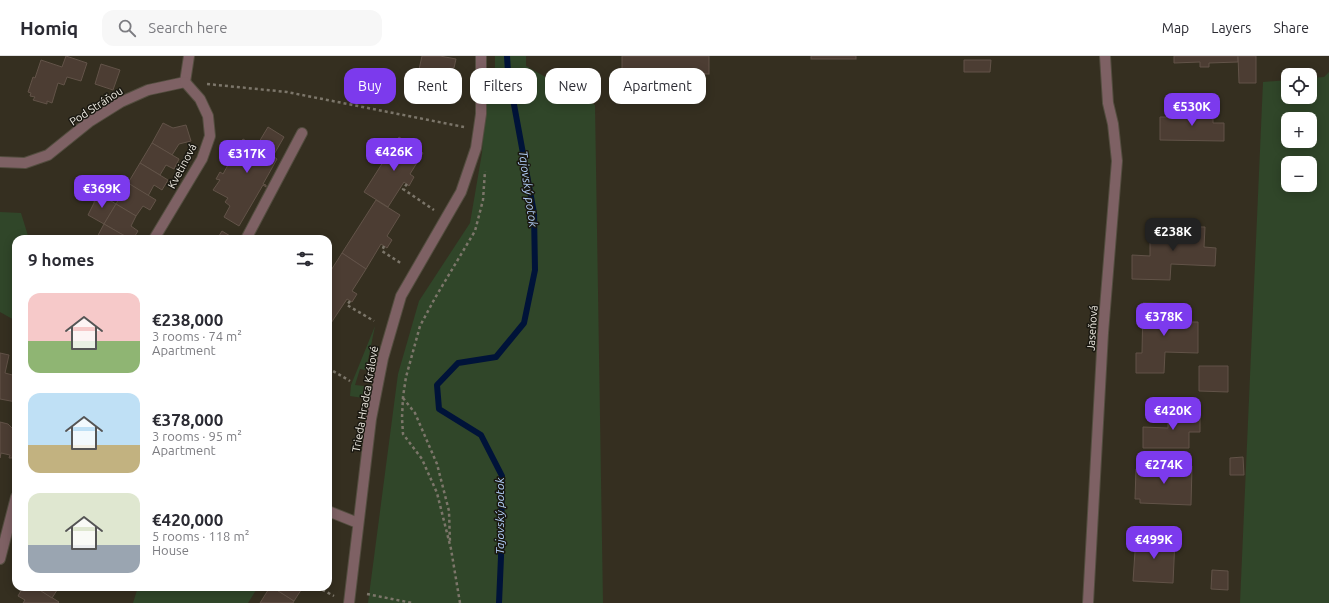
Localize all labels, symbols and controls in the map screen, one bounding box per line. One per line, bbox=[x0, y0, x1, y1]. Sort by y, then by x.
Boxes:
search box bbox=[102, 10, 382, 46]
text: Homiq bbox=[20, 17, 78, 39]
icon: search bbox=[116, 17, 138, 39]
text: Search here bbox=[148, 19, 228, 36]
text: Map bbox=[1162, 20, 1189, 36]
text: Layers bbox=[1211, 20, 1251, 36]
text: Share bbox=[1273, 20, 1309, 36]
chip: Buy bbox=[344, 68, 396, 104]
chip: Rent bbox=[404, 68, 462, 104]
chip: Filters bbox=[470, 68, 537, 104]
chip: New bbox=[545, 68, 601, 104]
chip: Apartment bbox=[609, 68, 706, 104]
map controls bbox=[1281, 68, 1317, 192]
button: locate bbox=[1281, 68, 1317, 104]
street label: Pod Stráňou bbox=[67, 84, 125, 128]
pin: €530K bbox=[1164, 93, 1220, 127]
text: €530K bbox=[1173, 99, 1211, 113]
button: + bbox=[1281, 112, 1317, 148]
pin: €426K bbox=[366, 138, 422, 172]
pin: €317K bbox=[219, 140, 275, 174]
street label: Kvetinová bbox=[165, 142, 199, 190]
text: €426K bbox=[375, 144, 413, 158]
text: €317K bbox=[228, 146, 266, 160]
water label: Tajovský potok bbox=[517, 150, 540, 229]
button: − bbox=[1281, 156, 1317, 192]
pin: €369K bbox=[74, 175, 130, 209]
text: €369K bbox=[83, 181, 121, 195]
pin: €238K bbox=[1145, 218, 1201, 252]
text: €238K bbox=[1154, 224, 1192, 238]
icon: filters bbox=[294, 248, 316, 270]
text: 9 homes bbox=[28, 250, 94, 269]
pin: €378K bbox=[1136, 303, 1192, 337]
street label: Jaseňová bbox=[1084, 305, 1100, 351]
icon: home bbox=[60, 309, 108, 357]
text: €378K bbox=[1145, 309, 1183, 323]
text: €238,000 bbox=[152, 310, 223, 329]
text: 3 rooms · 74 m² bbox=[152, 329, 242, 343]
text: Apartment bbox=[152, 343, 216, 357]
street label: Trieda Hradca Králové bbox=[350, 345, 380, 453]
pin: €420K bbox=[1145, 397, 1201, 431]
text: €420K bbox=[1154, 403, 1192, 417]
icon: home bbox=[60, 409, 108, 457]
text: €378,000 bbox=[152, 410, 223, 429]
text: 3 rooms · 95 m² bbox=[152, 429, 242, 443]
text: Apartment bbox=[152, 443, 216, 457]
pin: €274K bbox=[1136, 451, 1192, 485]
text: €274K bbox=[1145, 457, 1183, 471]
water label: Tajovský potok bbox=[493, 477, 506, 555]
icon: home bbox=[60, 509, 108, 557]
text: €420,000 bbox=[152, 510, 223, 529]
pin: €499K bbox=[1126, 526, 1182, 560]
text: 5 rooms · 118 m² bbox=[152, 529, 249, 543]
text: €499K bbox=[1135, 532, 1173, 546]
text: House bbox=[152, 543, 189, 557]

